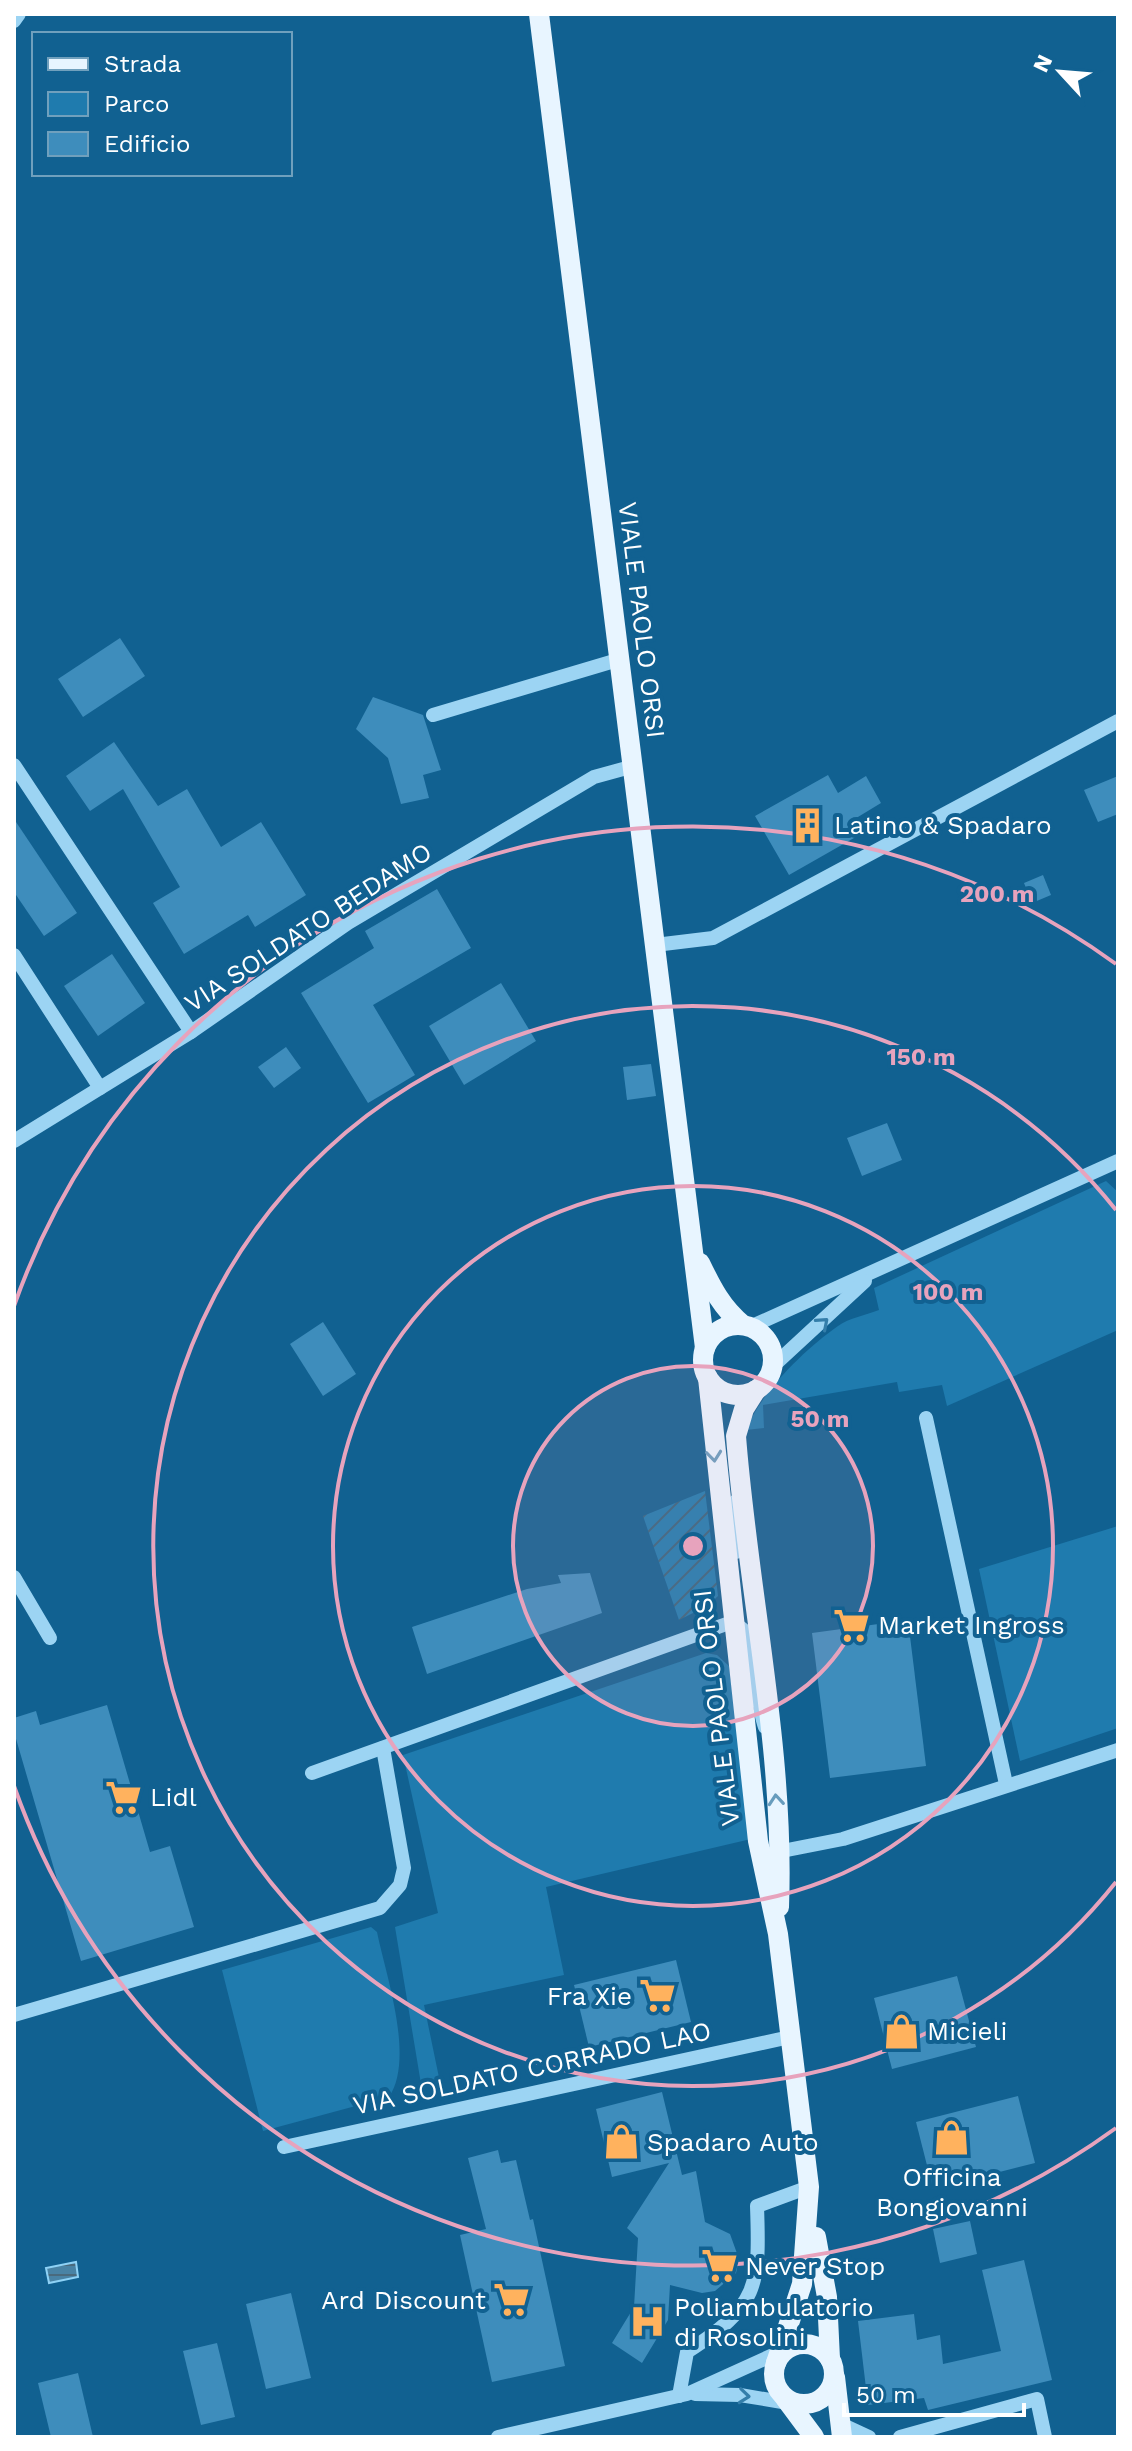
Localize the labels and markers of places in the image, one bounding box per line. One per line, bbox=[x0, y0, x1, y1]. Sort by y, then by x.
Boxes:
building icon: Latino & Spadaro bbox=[789, 806, 827, 844]
place label: Latino & Spadaro bbox=[834, 810, 1052, 840]
centre of rings bbox=[679, 1532, 707, 1560]
supermarket icon: Market Ingross bbox=[833, 1606, 871, 1644]
place label: Market Ingross bbox=[878, 1610, 1065, 1640]
supermarket icon: Lidl bbox=[105, 1778, 143, 1816]
place label: Lidl bbox=[150, 1782, 197, 1812]
supermarket icon: Fra Xie bbox=[639, 1977, 677, 2015]
place label: Fra Xie bbox=[547, 1981, 632, 2011]
shop icon: Micieli bbox=[882, 2012, 920, 2050]
place label: Micieli bbox=[927, 2016, 1007, 2046]
shop icon: Officina Bongiovanni bbox=[933, 2119, 971, 2157]
shop icon: Spadaro Auto bbox=[602, 2123, 640, 2161]
place label: Spadaro Auto bbox=[647, 2127, 819, 2157]
place label: Officina Bongiovanni bbox=[876, 2162, 1028, 2222]
supermarket icon: Never Stop bbox=[700, 2247, 738, 2285]
place label: Never Stop bbox=[745, 2251, 885, 2281]
supermarket icon: Ard Discount bbox=[493, 2281, 531, 2319]
place label: Ard Discount bbox=[321, 2285, 486, 2315]
place label: Poliambulatorio di Rosolini bbox=[674, 2292, 874, 2352]
hospital icon: Poliambulatorio di Rosolini bbox=[629, 2303, 667, 2341]

